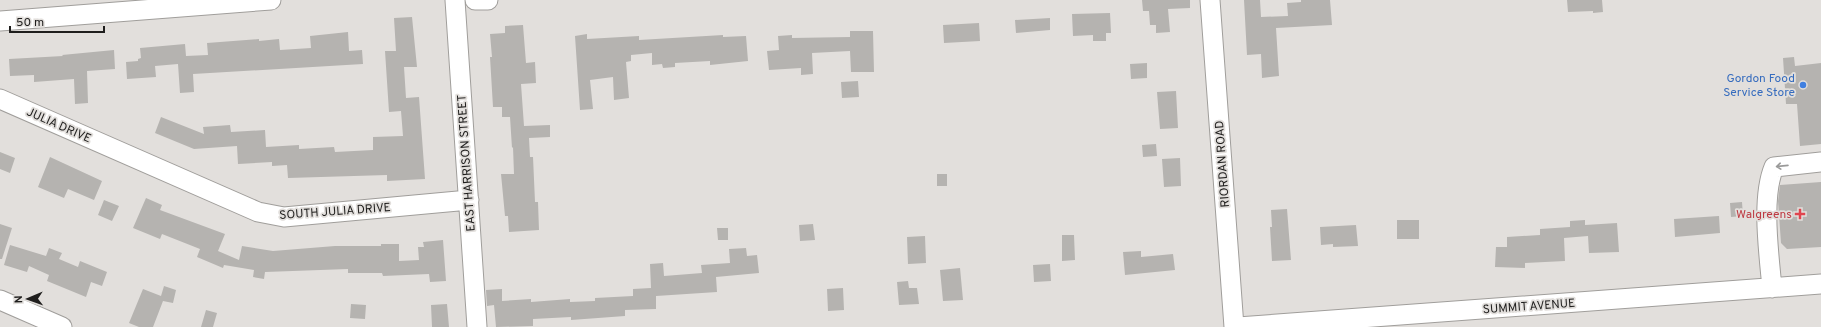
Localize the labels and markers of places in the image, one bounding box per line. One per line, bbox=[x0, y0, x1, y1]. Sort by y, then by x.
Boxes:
place label: Gordon Food Service Store bbox=[1723, 71, 1795, 101]
marker: Gordon Food Service Store bbox=[1798, 80, 1808, 90]
place label: Walgreens bbox=[1736, 207, 1792, 223]
marker: Walgreens bbox=[1795, 209, 1805, 219]

